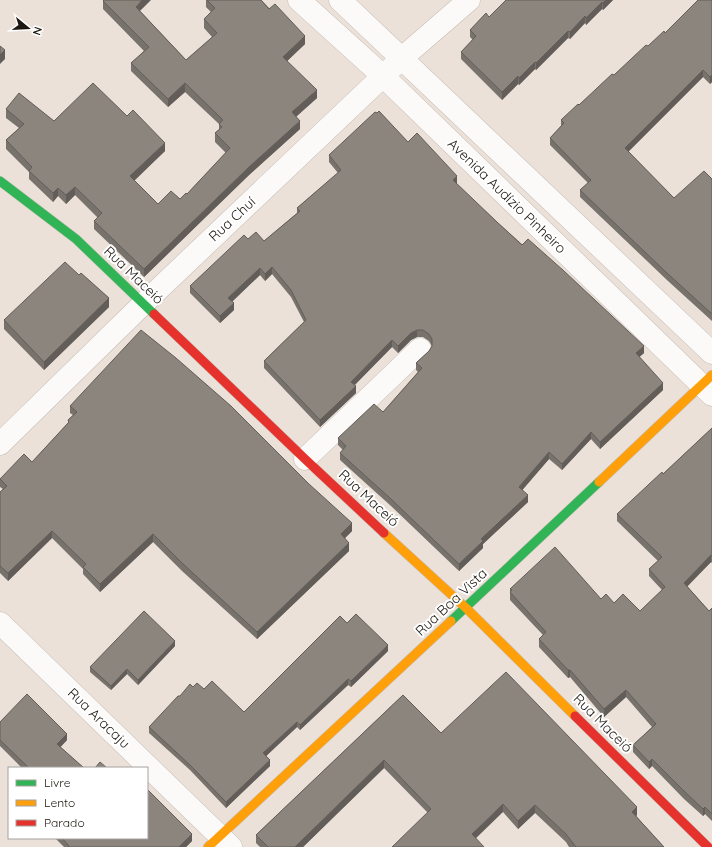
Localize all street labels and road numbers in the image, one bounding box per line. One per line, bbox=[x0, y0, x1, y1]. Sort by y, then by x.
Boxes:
street label: Avenida Audízio Pinheiro bbox=[444, 135, 570, 257]
street label: Rua Chuí bbox=[205, 193, 259, 245]
street label: Rua Maceió bbox=[100, 242, 168, 308]
street label: Rua Maceió bbox=[335, 465, 403, 531]
street label: Rua Boa Vista bbox=[411, 564, 491, 640]
street label: Rua Aracaju bbox=[64, 684, 134, 752]
street label: Rua Maceió bbox=[570, 690, 636, 756]

